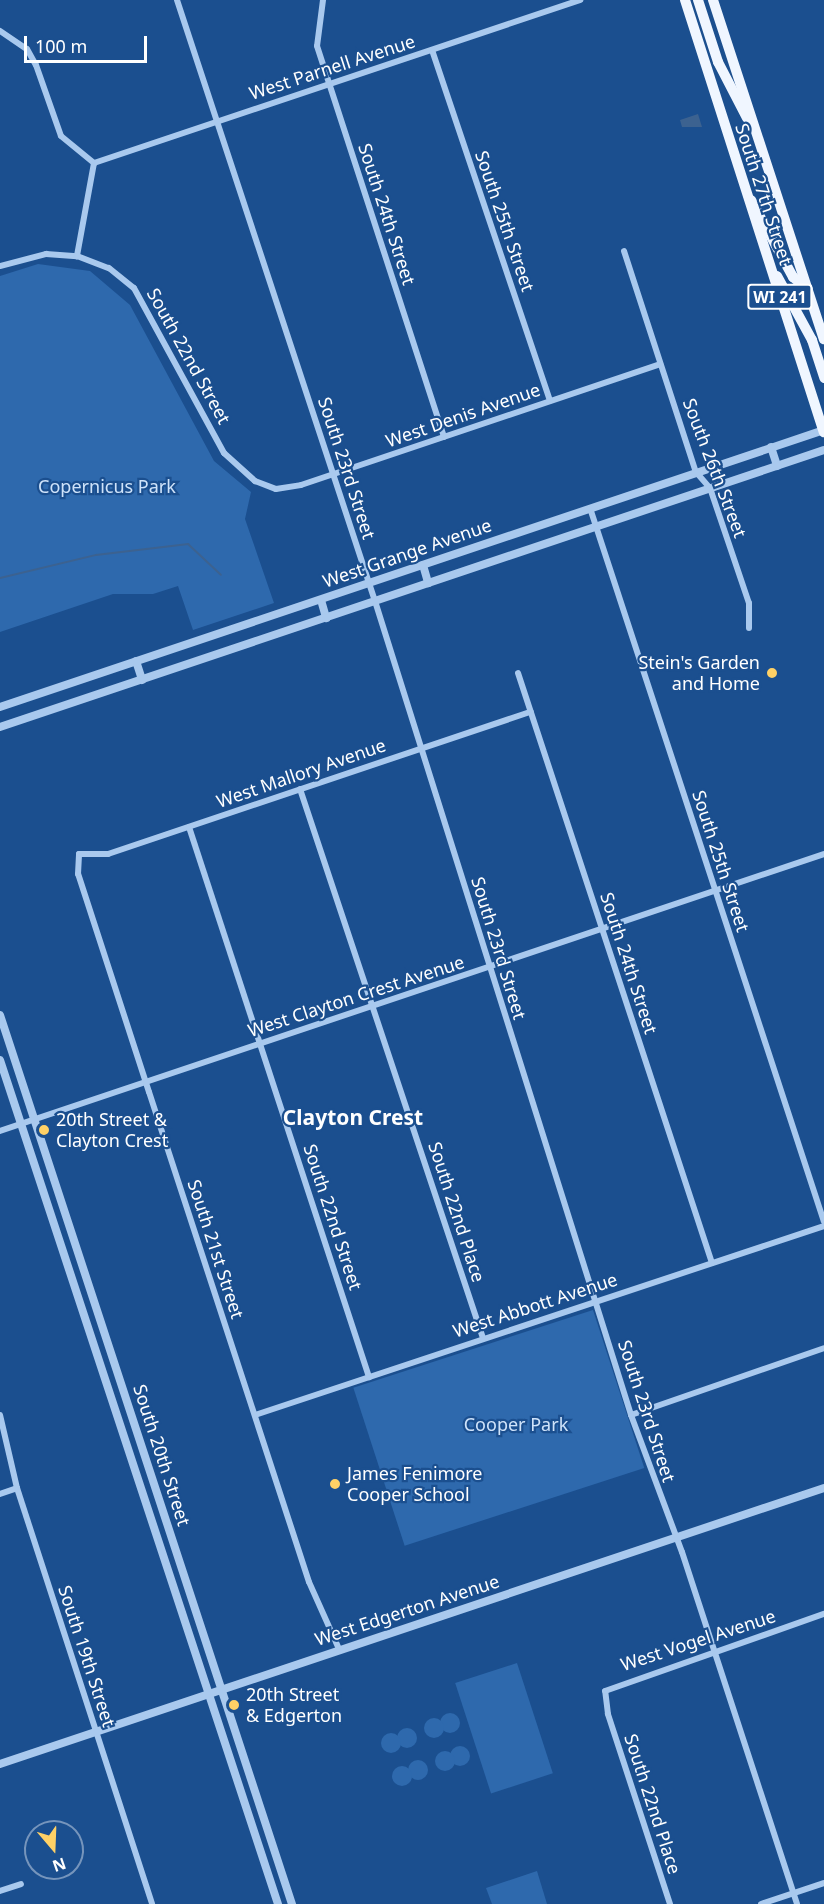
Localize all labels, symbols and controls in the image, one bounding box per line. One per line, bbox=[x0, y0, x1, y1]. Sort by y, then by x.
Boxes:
scale bar bbox=[27, 24, 150, 62]
street label: West Parnell Avenue bbox=[246, 30, 418, 104]
text: 100 m bbox=[35, 34, 87, 58]
street label: South 27th Street bbox=[731, 121, 797, 267]
street label: South 24th Street bbox=[354, 141, 420, 287]
street label: South 25th Street bbox=[471, 148, 539, 294]
street label: South 22nd Street bbox=[143, 284, 235, 428]
road number: WI 241 bbox=[747, 284, 813, 310]
street label: West Denis Avenue bbox=[383, 378, 543, 452]
street label: South 23rd Street bbox=[314, 394, 380, 542]
street label: South 26th Street bbox=[679, 395, 751, 541]
park label: Copernicus Park bbox=[38, 475, 176, 497]
street label: West Grange Avenue bbox=[320, 514, 494, 592]
place label: Stein's Garden and Home bbox=[638, 652, 760, 694]
marker: Stein's Garden and Home bbox=[765, 666, 779, 680]
street label: West Mallory Avenue bbox=[214, 734, 388, 812]
street label: South 25th Street bbox=[688, 788, 754, 934]
street label: South 23rd Street bbox=[467, 874, 531, 1022]
street label: South 24th Street bbox=[596, 890, 662, 1036]
street label: West Clayton Crest Avenue bbox=[245, 951, 467, 1041]
district label: Clayton Crest bbox=[283, 1104, 423, 1130]
place label: 20th Street & Clayton Crest bbox=[56, 1109, 168, 1152]
marker: 20th Street & Clayton Crest bbox=[37, 1123, 51, 1137]
street label: South 22nd Place bbox=[424, 1139, 490, 1285]
street label: South 22nd Street bbox=[299, 1141, 367, 1293]
street label: South 21st Street bbox=[183, 1177, 249, 1321]
street label: West Abbott Avenue bbox=[450, 1268, 620, 1342]
street label: South 23rd Street bbox=[614, 1337, 680, 1485]
street label: South 20th Street bbox=[129, 1382, 195, 1528]
park label: Cooper Park bbox=[464, 1413, 568, 1435]
place label: James Fenimore Cooper School bbox=[347, 1463, 483, 1506]
marker: James Fenimore Cooper School bbox=[328, 1477, 342, 1491]
street label: West Edgerton Avenue bbox=[312, 1570, 502, 1650]
street label: South 19th Street bbox=[54, 1583, 120, 1729]
street label: West Vogel Avenue bbox=[618, 1605, 778, 1675]
place label: 20th Street & Edgerton bbox=[246, 1684, 342, 1726]
marker: 20th Street & Edgerton bbox=[227, 1698, 241, 1712]
street label: South 22nd Place bbox=[620, 1731, 686, 1877]
north arrow bbox=[24, 1820, 84, 1880]
text: N bbox=[49, 1853, 69, 1878]

